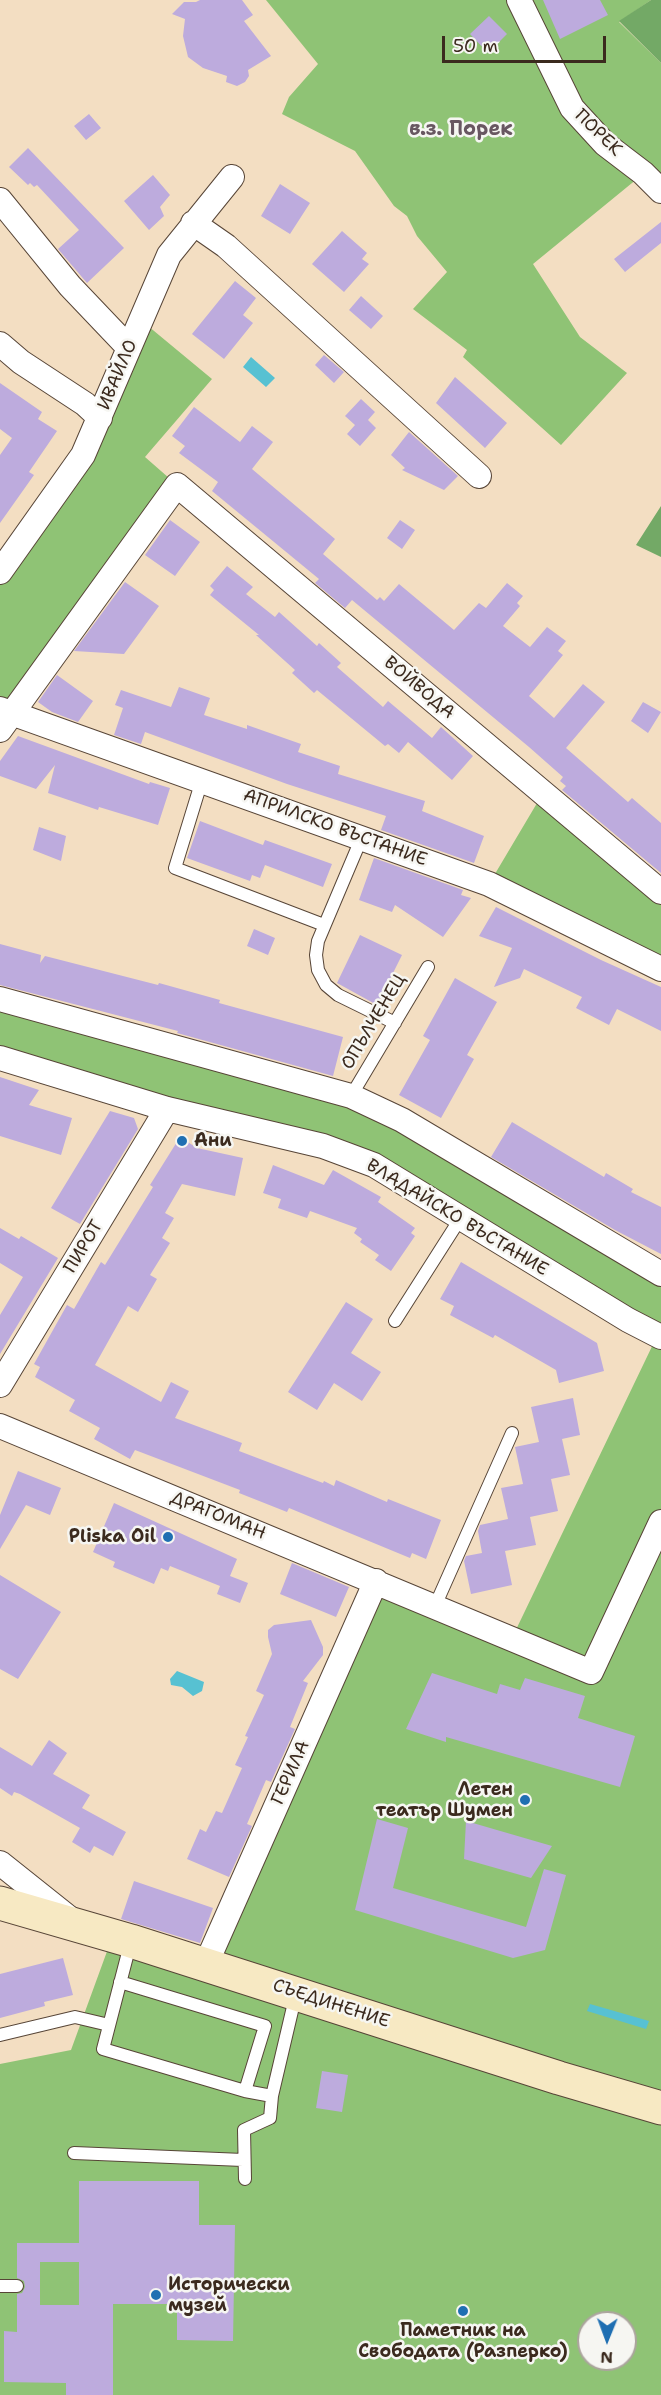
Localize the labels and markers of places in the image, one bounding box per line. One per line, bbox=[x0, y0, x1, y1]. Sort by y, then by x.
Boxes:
place label: Ани bbox=[194, 1130, 232, 1152]
marker: Ани bbox=[175, 1134, 189, 1148]
place label: Pliska Oil bbox=[69, 1526, 156, 1548]
marker: Pliska Oil bbox=[161, 1530, 175, 1544]
place label: Летен театър Шумен bbox=[376, 1779, 513, 1822]
marker: Летен театър Шумен bbox=[518, 1793, 532, 1807]
place label: Исторически музей bbox=[168, 2274, 290, 2316]
marker: Исторически музей bbox=[149, 2288, 163, 2302]
marker: Паметник на Свободата (Разперко) bbox=[456, 2304, 470, 2318]
place label: Паметник на Свободата (Разперко) bbox=[358, 2320, 568, 2362]

